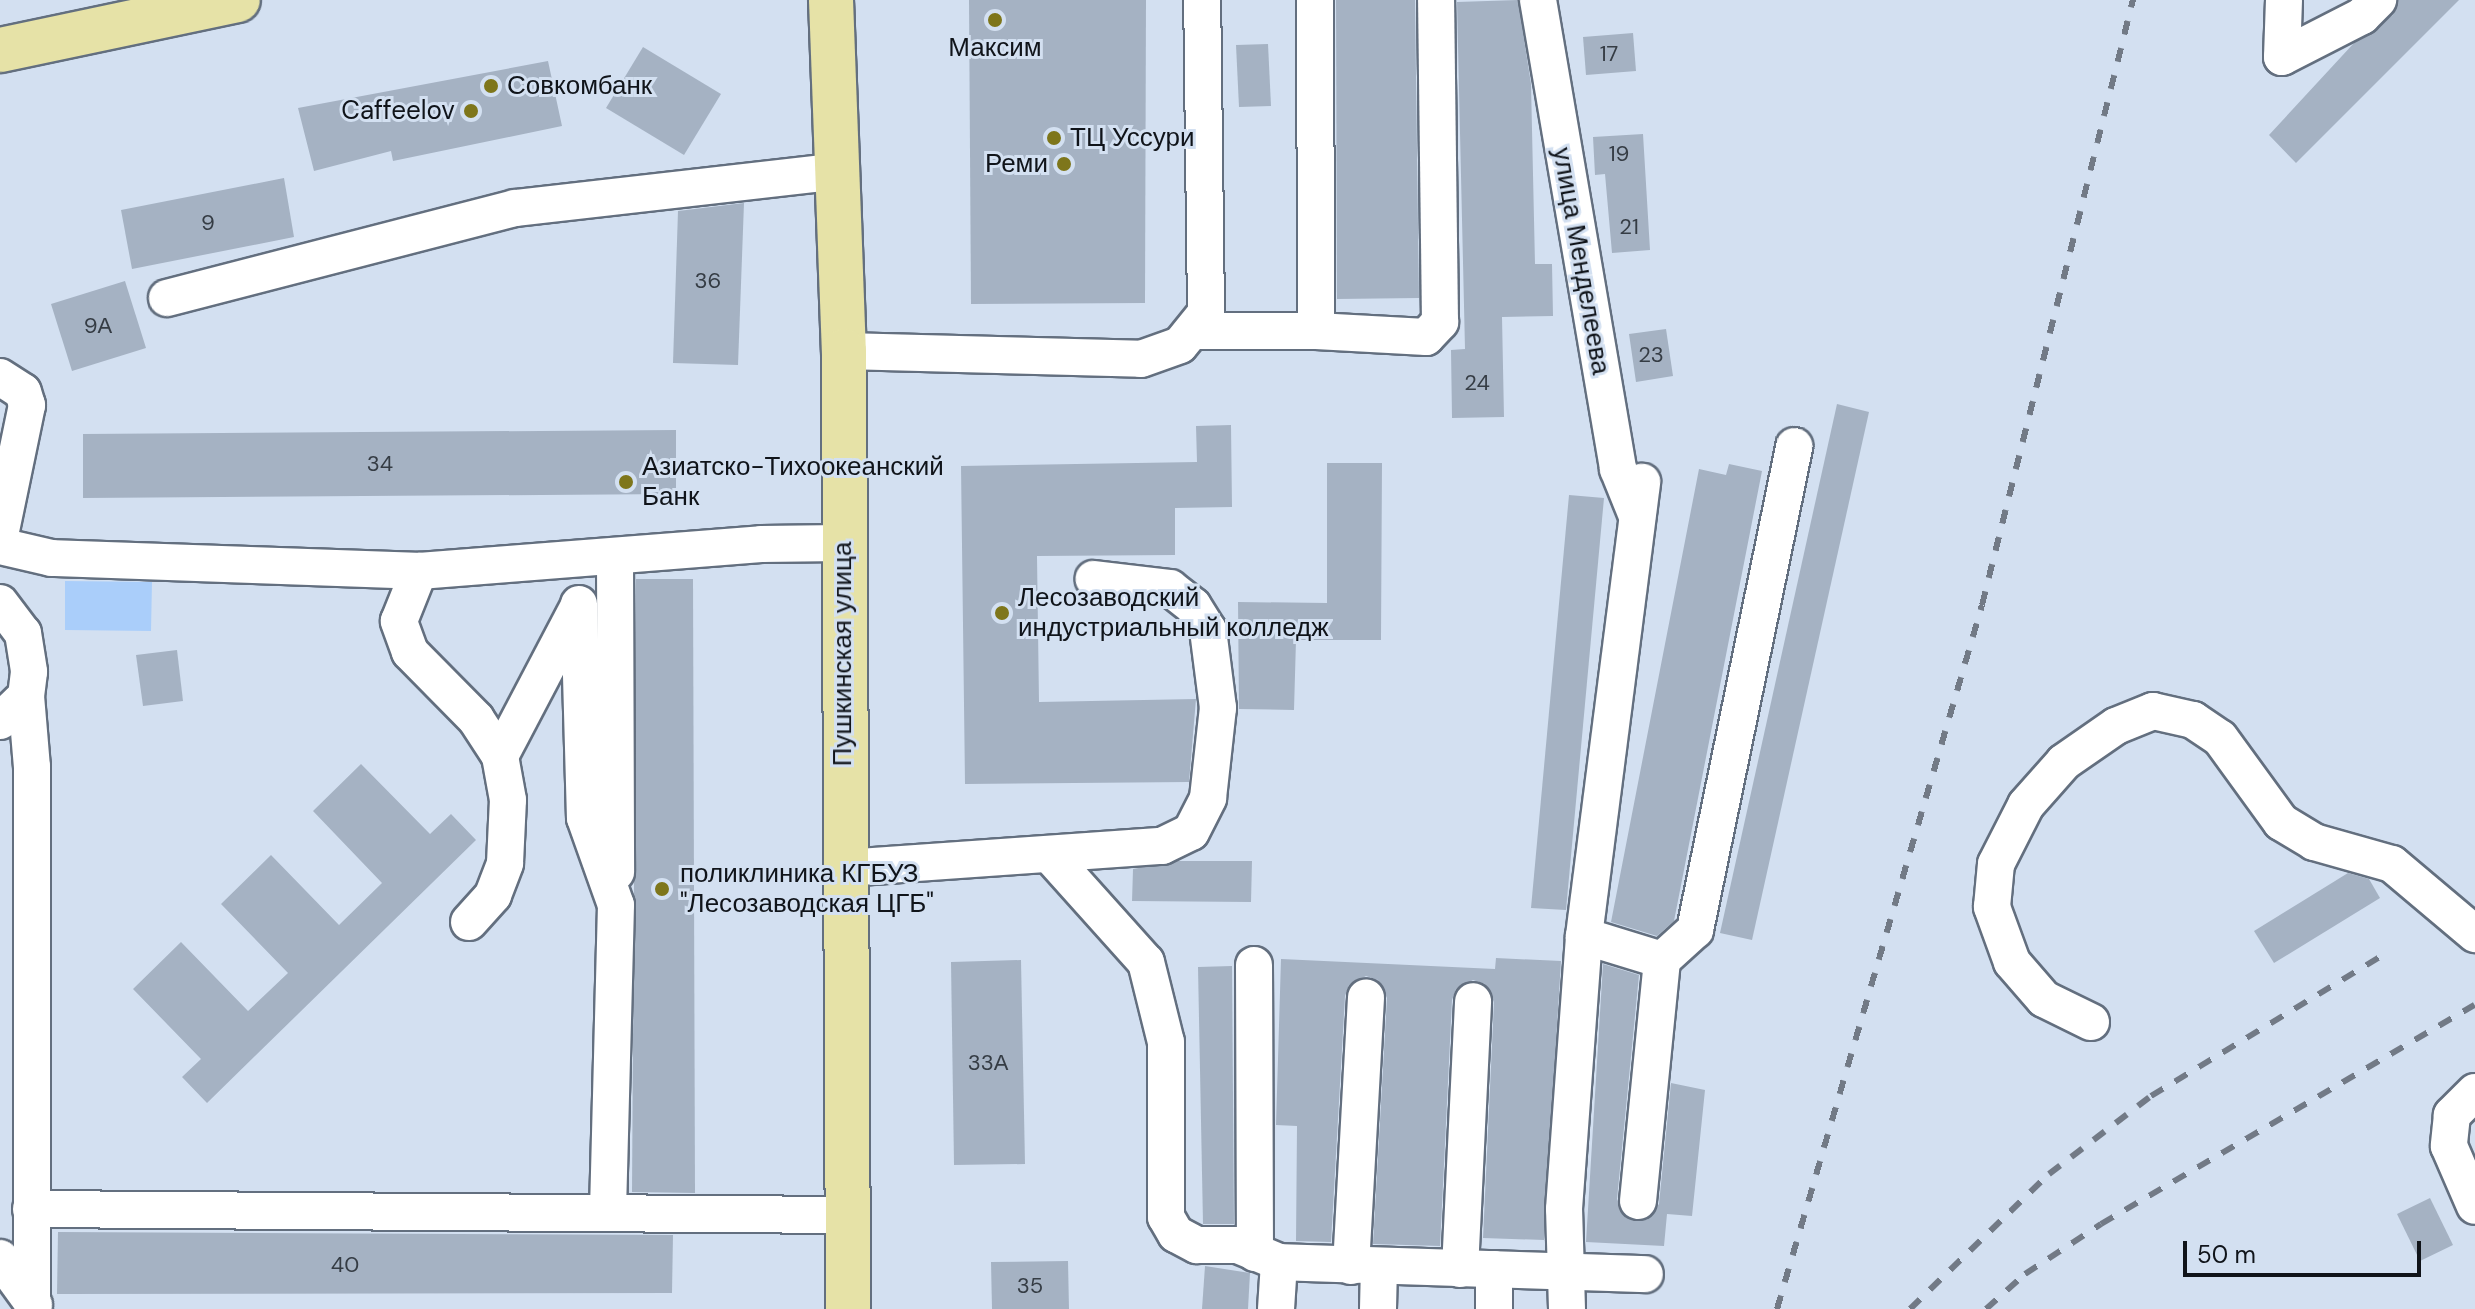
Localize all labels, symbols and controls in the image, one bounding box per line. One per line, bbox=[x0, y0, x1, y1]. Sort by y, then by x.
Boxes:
marker: Максим bbox=[986, 11, 1004, 29]
place label: Максим bbox=[948, 32, 1042, 64]
house number: 17 bbox=[1600, 41, 1618, 67]
place label: Совкомбанк bbox=[507, 70, 652, 102]
marker: Совкомбанк bbox=[482, 77, 500, 95]
place label: Caffeelov bbox=[341, 95, 455, 127]
marker: Caffeelov bbox=[462, 102, 480, 120]
place label: ТЦ Уссури bbox=[1070, 122, 1194, 154]
marker: ТЦ Уссури bbox=[1045, 129, 1063, 147]
house number: 19 bbox=[1609, 141, 1629, 167]
street label: улица Менделеева bbox=[1546, 145, 1616, 377]
place label: Реми bbox=[985, 148, 1048, 180]
marker: Реми bbox=[1055, 155, 1073, 173]
house number: 9 bbox=[201, 210, 215, 236]
house number: 21 bbox=[1619, 214, 1639, 240]
house number: 36 bbox=[695, 268, 721, 294]
house number: 9А bbox=[84, 313, 112, 339]
house number: 23 bbox=[1638, 342, 1664, 368]
house number: 24 bbox=[1464, 370, 1490, 396]
house number: 34 bbox=[367, 451, 393, 477]
place label: Азиатско-Тихоокеанский Банк bbox=[642, 451, 944, 512]
marker: Азиатско-Тихоокеанский Банк bbox=[617, 473, 635, 491]
street label: Пушкинская улица bbox=[827, 542, 859, 766]
place label: Лесозаводский индустриальный колледж bbox=[1018, 582, 1329, 644]
marker: Лесозаводский индустриальный колледж bbox=[993, 604, 1011, 622]
place label: поликлиника КГБУЗ "Лесозаводская ЦГБ" bbox=[680, 858, 934, 920]
marker: поликлиника КГБУЗ "Лесозаводская ЦГБ" bbox=[651, 878, 673, 900]
house number: 33А bbox=[968, 1050, 1008, 1076]
scale bar bbox=[2187, 1225, 2425, 1275]
text: 50 m bbox=[2197, 1239, 2256, 1270]
house number: 40 bbox=[331, 1252, 359, 1278]
house number: 35 bbox=[1017, 1273, 1043, 1299]

